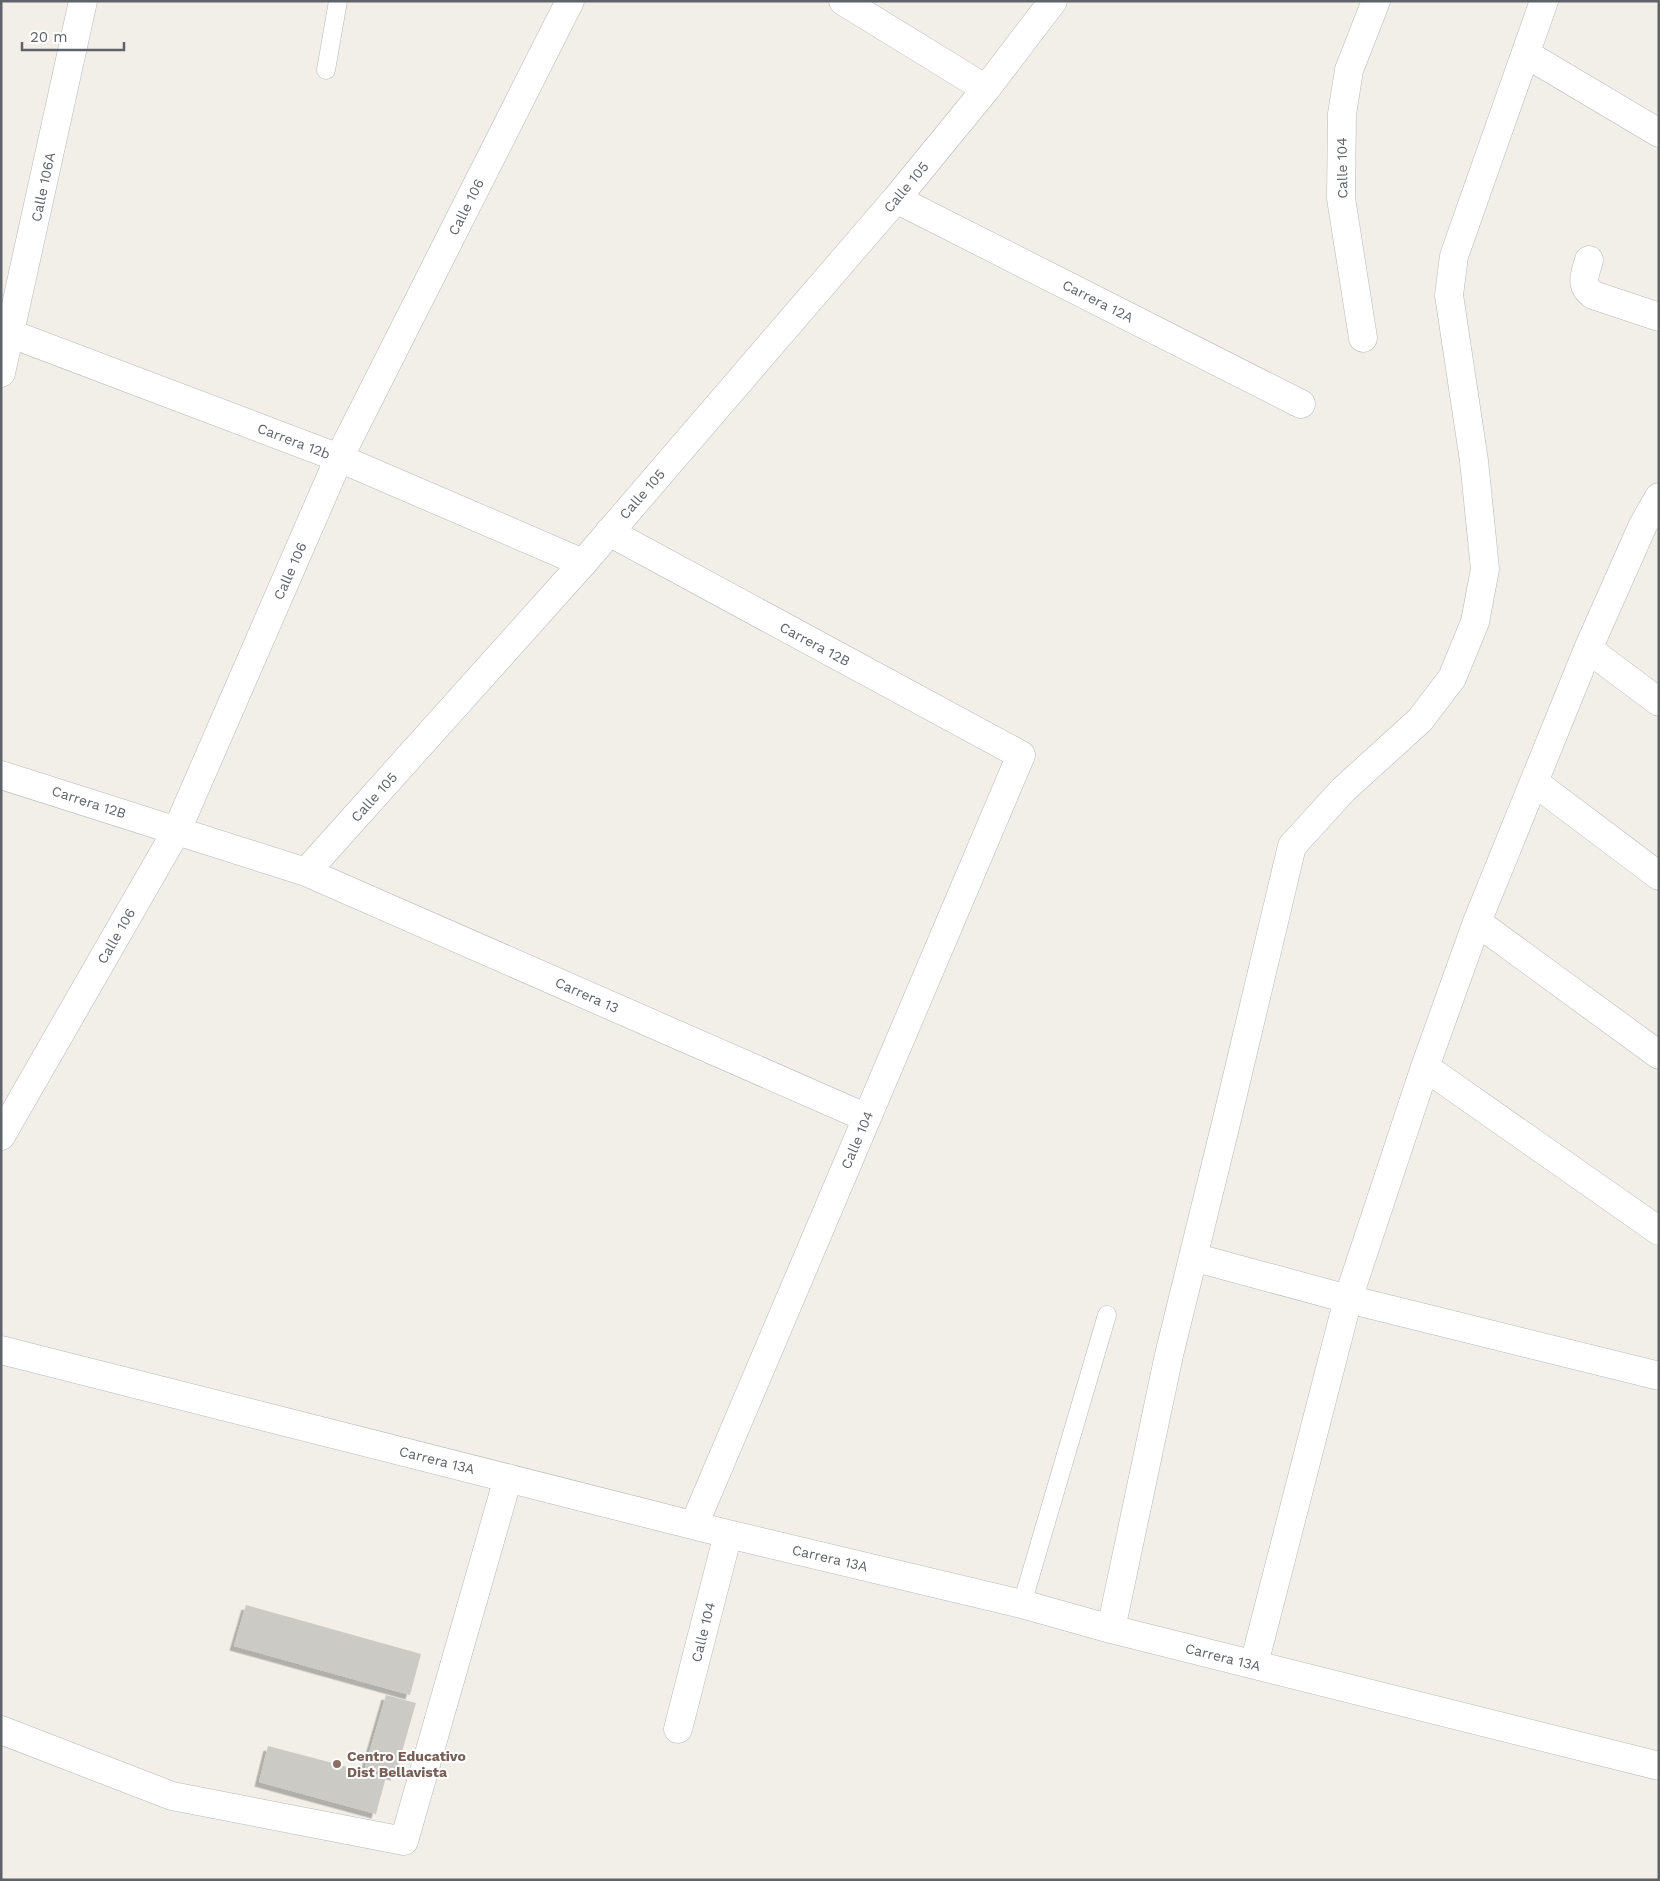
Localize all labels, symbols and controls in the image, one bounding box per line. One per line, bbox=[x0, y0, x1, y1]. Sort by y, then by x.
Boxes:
scale bar bbox=[22, 20, 125, 52]
text: 20 m bbox=[30, 28, 68, 46]
street label: Calle 104 bbox=[1333, 137, 1351, 199]
street label: Calle 106A bbox=[28, 151, 58, 223]
street label: Calle 105 bbox=[880, 158, 932, 216]
street label: Calle 106 bbox=[445, 176, 487, 238]
street label: Carrera 12A bbox=[1060, 276, 1136, 326]
street label: Carrera 12b bbox=[255, 420, 333, 462]
street label: Calle 105 bbox=[616, 466, 668, 522]
street label: Calle 106 bbox=[270, 540, 310, 602]
street label: Carrera 12B bbox=[777, 619, 853, 669]
street label: Calle 105 bbox=[348, 769, 400, 825]
street label: Carrera 12B bbox=[50, 782, 128, 822]
street label: Calle 106 bbox=[94, 905, 138, 967]
street label: Carrera 13 bbox=[553, 974, 621, 1016]
street label: Calle 104 bbox=[838, 1109, 876, 1171]
street label: Carrera 13A bbox=[398, 1443, 476, 1477]
street label: Carrera 13A bbox=[791, 1542, 869, 1574]
street label: Calle 104 bbox=[688, 1600, 718, 1664]
street label: Carrera 13A bbox=[1184, 1640, 1262, 1674]
place label: Centro Educativo Dist Bellavista bbox=[347, 1748, 466, 1780]
marker: Centro Educativo Dist Bellavista bbox=[331, 1758, 343, 1770]

